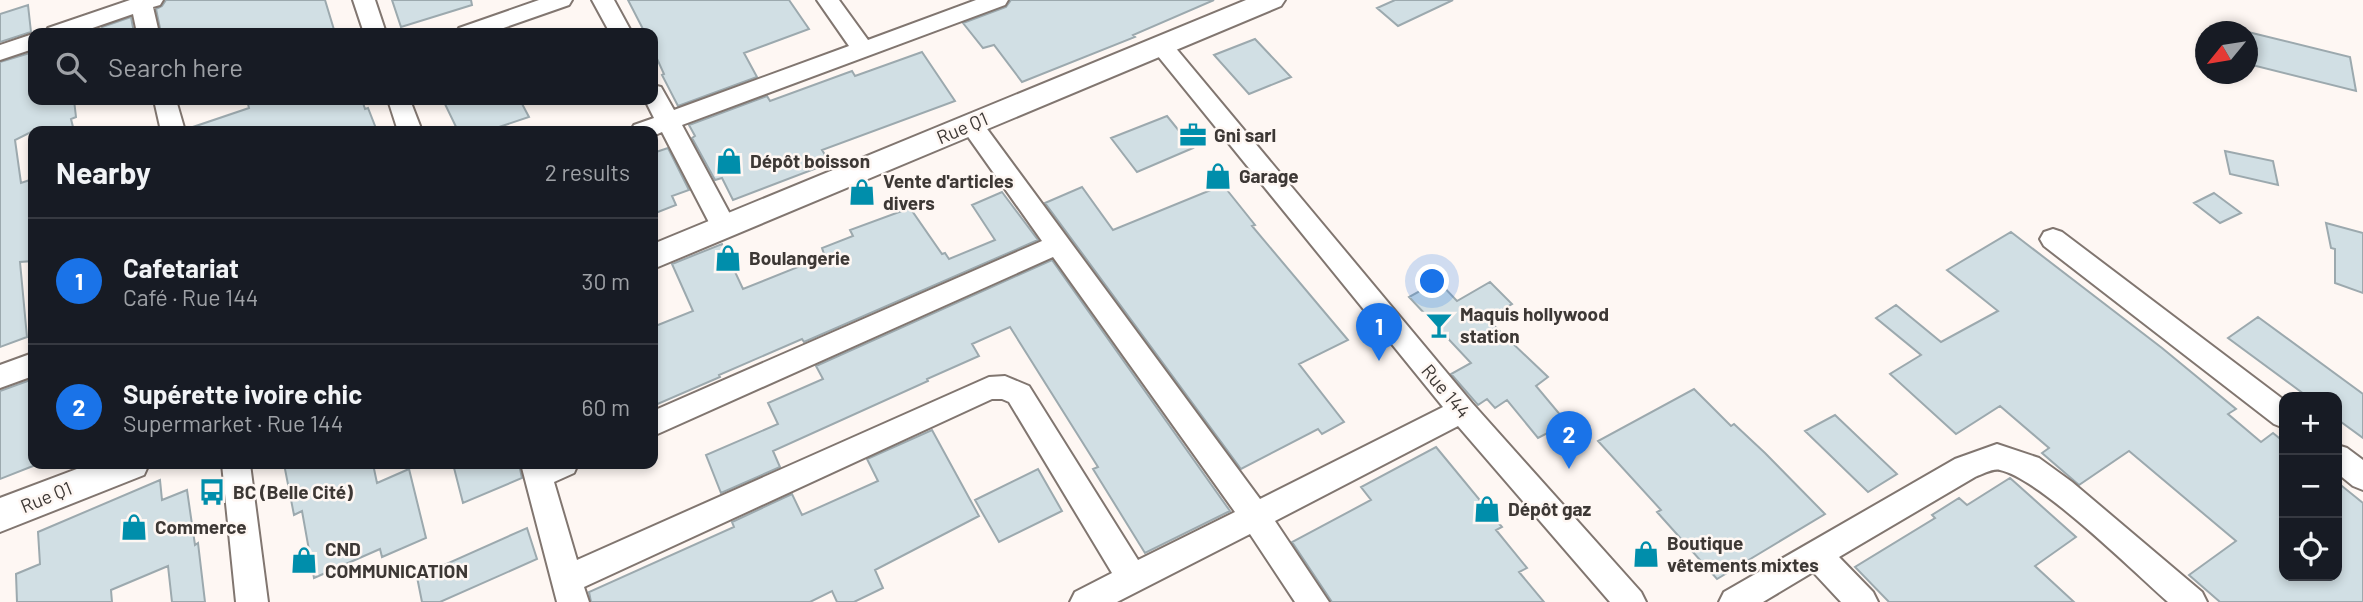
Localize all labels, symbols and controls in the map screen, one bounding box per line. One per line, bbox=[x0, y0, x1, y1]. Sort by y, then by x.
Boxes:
north arrow bbox=[2195, 21, 2258, 84]
search box bbox=[28, 28, 658, 105]
icon: search bbox=[52, 48, 90, 86]
text: Search here bbox=[108, 51, 243, 82]
street label: Rue Q1 bbox=[933, 107, 991, 149]
office icon: Gni sarl bbox=[1178, 120, 1208, 150]
place label: Gni sarl bbox=[1214, 123, 1276, 146]
shop icon: Dépôt boisson bbox=[714, 146, 744, 176]
place label: Dépôt boisson bbox=[750, 149, 870, 172]
text: Nearby bbox=[56, 154, 151, 190]
text: 2 results bbox=[545, 158, 630, 186]
shop icon: Garage bbox=[1203, 161, 1233, 191]
place label: Garage bbox=[1239, 164, 1299, 187]
place label: Vente d'articles divers bbox=[883, 169, 1013, 214]
shop icon: Vente d'articles divers bbox=[847, 177, 877, 207]
shop icon: Boulangerie bbox=[713, 243, 743, 273]
place label: Boulangerie bbox=[749, 246, 850, 269]
text: Cafetariat bbox=[123, 252, 239, 283]
your location bbox=[1415, 264, 1449, 298]
text: 1 bbox=[75, 267, 83, 295]
text: 30 m bbox=[582, 267, 630, 295]
text: Café · Rue 144 bbox=[123, 283, 259, 311]
place label: Maquis hollywood station bbox=[1460, 302, 1609, 347]
pin: 1 bbox=[1356, 303, 1402, 361]
bar icon: Maquis hollywood station bbox=[1424, 310, 1454, 340]
street label: Rue 144 bbox=[1417, 359, 1476, 422]
text: Supérette ivoire chic bbox=[123, 378, 362, 409]
map controls bbox=[2279, 392, 2342, 581]
button: + bbox=[2279, 392, 2342, 455]
text: 2 bbox=[73, 393, 85, 421]
text: 60 m bbox=[582, 393, 630, 421]
text: Supermarket · Rue 144 bbox=[123, 409, 343, 437]
pin: 2 bbox=[1546, 411, 1592, 469]
button: − bbox=[2279, 455, 2342, 518]
street label: Rue Q1 bbox=[17, 476, 75, 517]
bus stop icon: BC (Belle Cité) bbox=[197, 477, 227, 507]
place label: BC (Belle Cité) bbox=[233, 480, 353, 503]
shop icon: Dépôt gaz bbox=[1472, 494, 1502, 524]
place label: Dépôt gaz bbox=[1508, 497, 1592, 520]
shop icon: Commerce bbox=[119, 512, 149, 542]
place label: Commerce bbox=[155, 515, 247, 538]
button: locate bbox=[2279, 518, 2342, 581]
place label: Boutique vêtements mixtes bbox=[1667, 531, 1819, 576]
place label: CND COMMUNICATION bbox=[325, 537, 468, 582]
shop icon: Boutique vêtements mixtes bbox=[1631, 539, 1661, 569]
shop icon: CND COMMUNICATION bbox=[289, 545, 319, 575]

